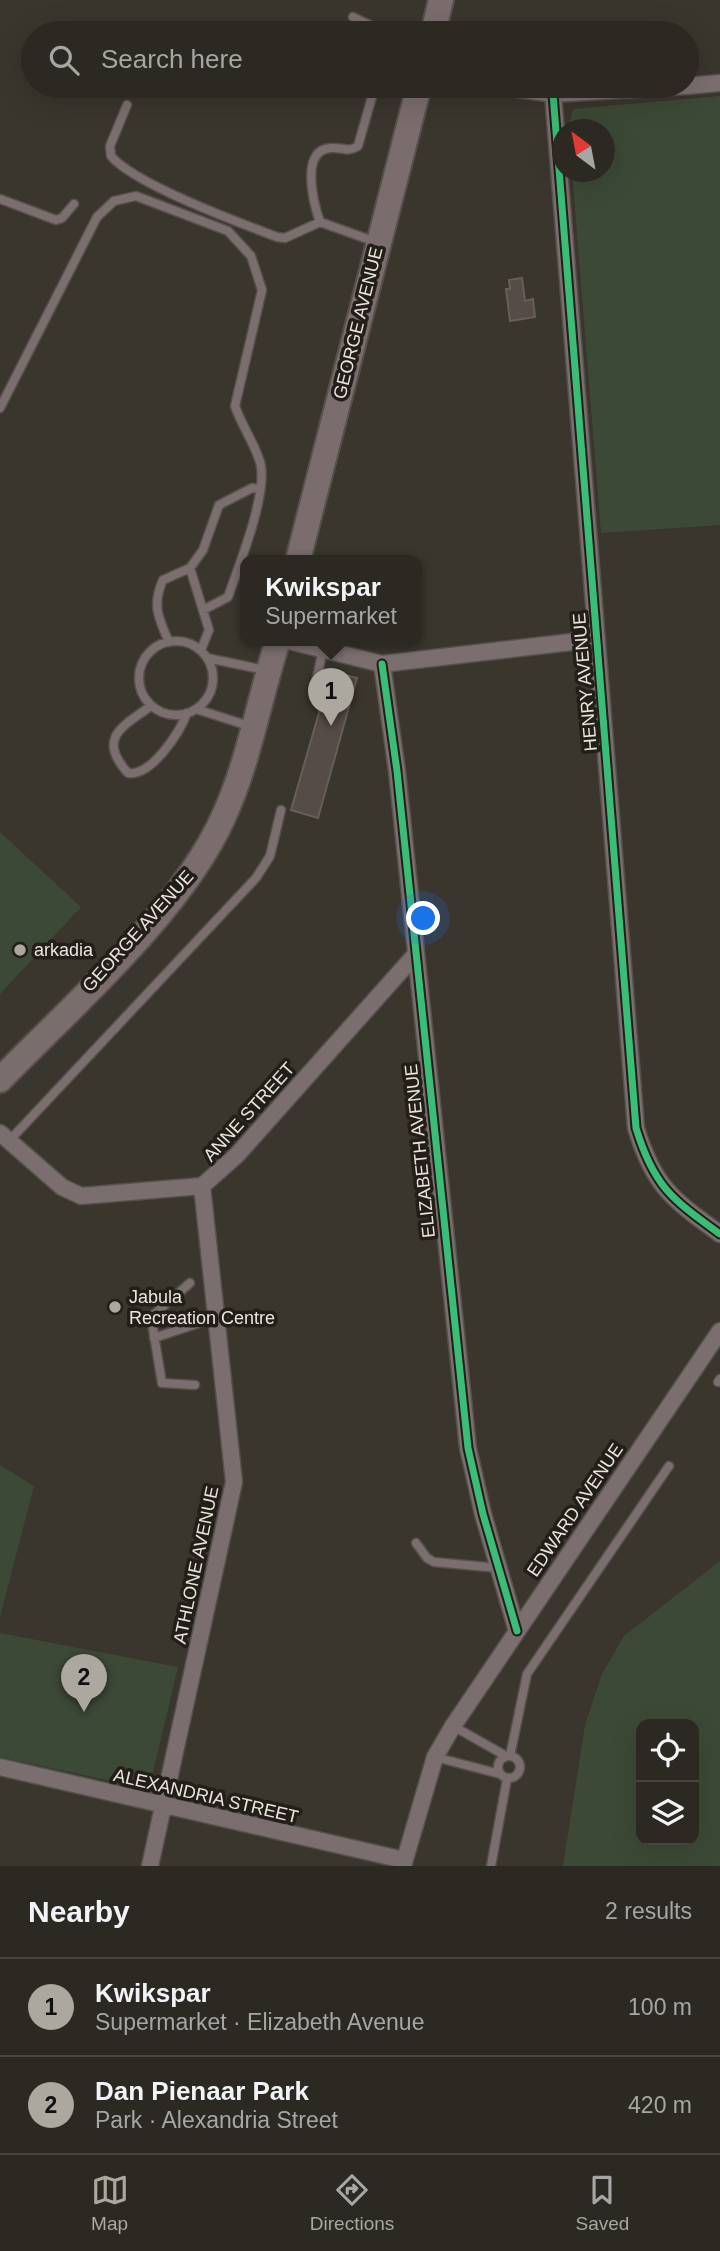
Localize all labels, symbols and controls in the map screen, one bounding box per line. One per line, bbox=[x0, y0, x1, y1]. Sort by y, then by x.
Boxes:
search box bbox=[21, 21, 699, 98]
icon: search bbox=[45, 41, 83, 79]
text: Search here bbox=[101, 44, 243, 74]
north arrow bbox=[552, 119, 615, 182]
street label: GEORGE AVENUE bbox=[329, 245, 387, 401]
popup bbox=[240, 555, 422, 646]
text: Kwikspar bbox=[265, 572, 381, 602]
text: Supermarket bbox=[265, 603, 397, 629]
street label: HENRY AVENUE bbox=[569, 612, 601, 752]
pin: 1 bbox=[308, 668, 354, 726]
street label: GEORGE AVENUE bbox=[78, 866, 198, 996]
your location bbox=[406, 901, 440, 935]
place label: arkadia bbox=[34, 940, 94, 960]
marker: arkadia bbox=[12, 942, 28, 958]
street label: ANNE STREET bbox=[199, 1058, 299, 1166]
street label: ELIZABETH AVENUE bbox=[401, 1063, 439, 1239]
place label: Jabula Recreation Centre bbox=[129, 1287, 275, 1328]
marker: Jabula Recreation Centre bbox=[107, 1299, 123, 1315]
street label: EDWARD AVENUE bbox=[523, 1440, 627, 1580]
street label: ATHLONE AVENUE bbox=[170, 1484, 222, 1646]
pin: 2 bbox=[61, 1654, 107, 1712]
map controls bbox=[636, 1719, 699, 1845]
button: locate bbox=[636, 1719, 699, 1782]
street label: ALEXANDRIA STREET bbox=[112, 1765, 300, 1827]
button: layers bbox=[636, 1782, 699, 1845]
text: Nearby bbox=[28, 1895, 130, 1928]
text: 2 results bbox=[605, 1898, 692, 1924]
text: Kwikspar bbox=[95, 1978, 211, 2008]
text: 1 bbox=[45, 1994, 57, 2020]
text: 100 m bbox=[628, 1994, 692, 2020]
text: Supermarket · Elizabeth Avenue bbox=[95, 2009, 424, 2035]
text: Dan Pienaar Park bbox=[95, 2076, 309, 2106]
text: 2 bbox=[45, 2092, 57, 2118]
text: 420 m bbox=[628, 2092, 692, 2118]
text: Park · Alexandria Street bbox=[95, 2107, 338, 2133]
tab: Map bbox=[91, 2171, 129, 2235]
tab: Directions bbox=[310, 2171, 394, 2235]
tab: Saved bbox=[575, 2171, 629, 2235]

